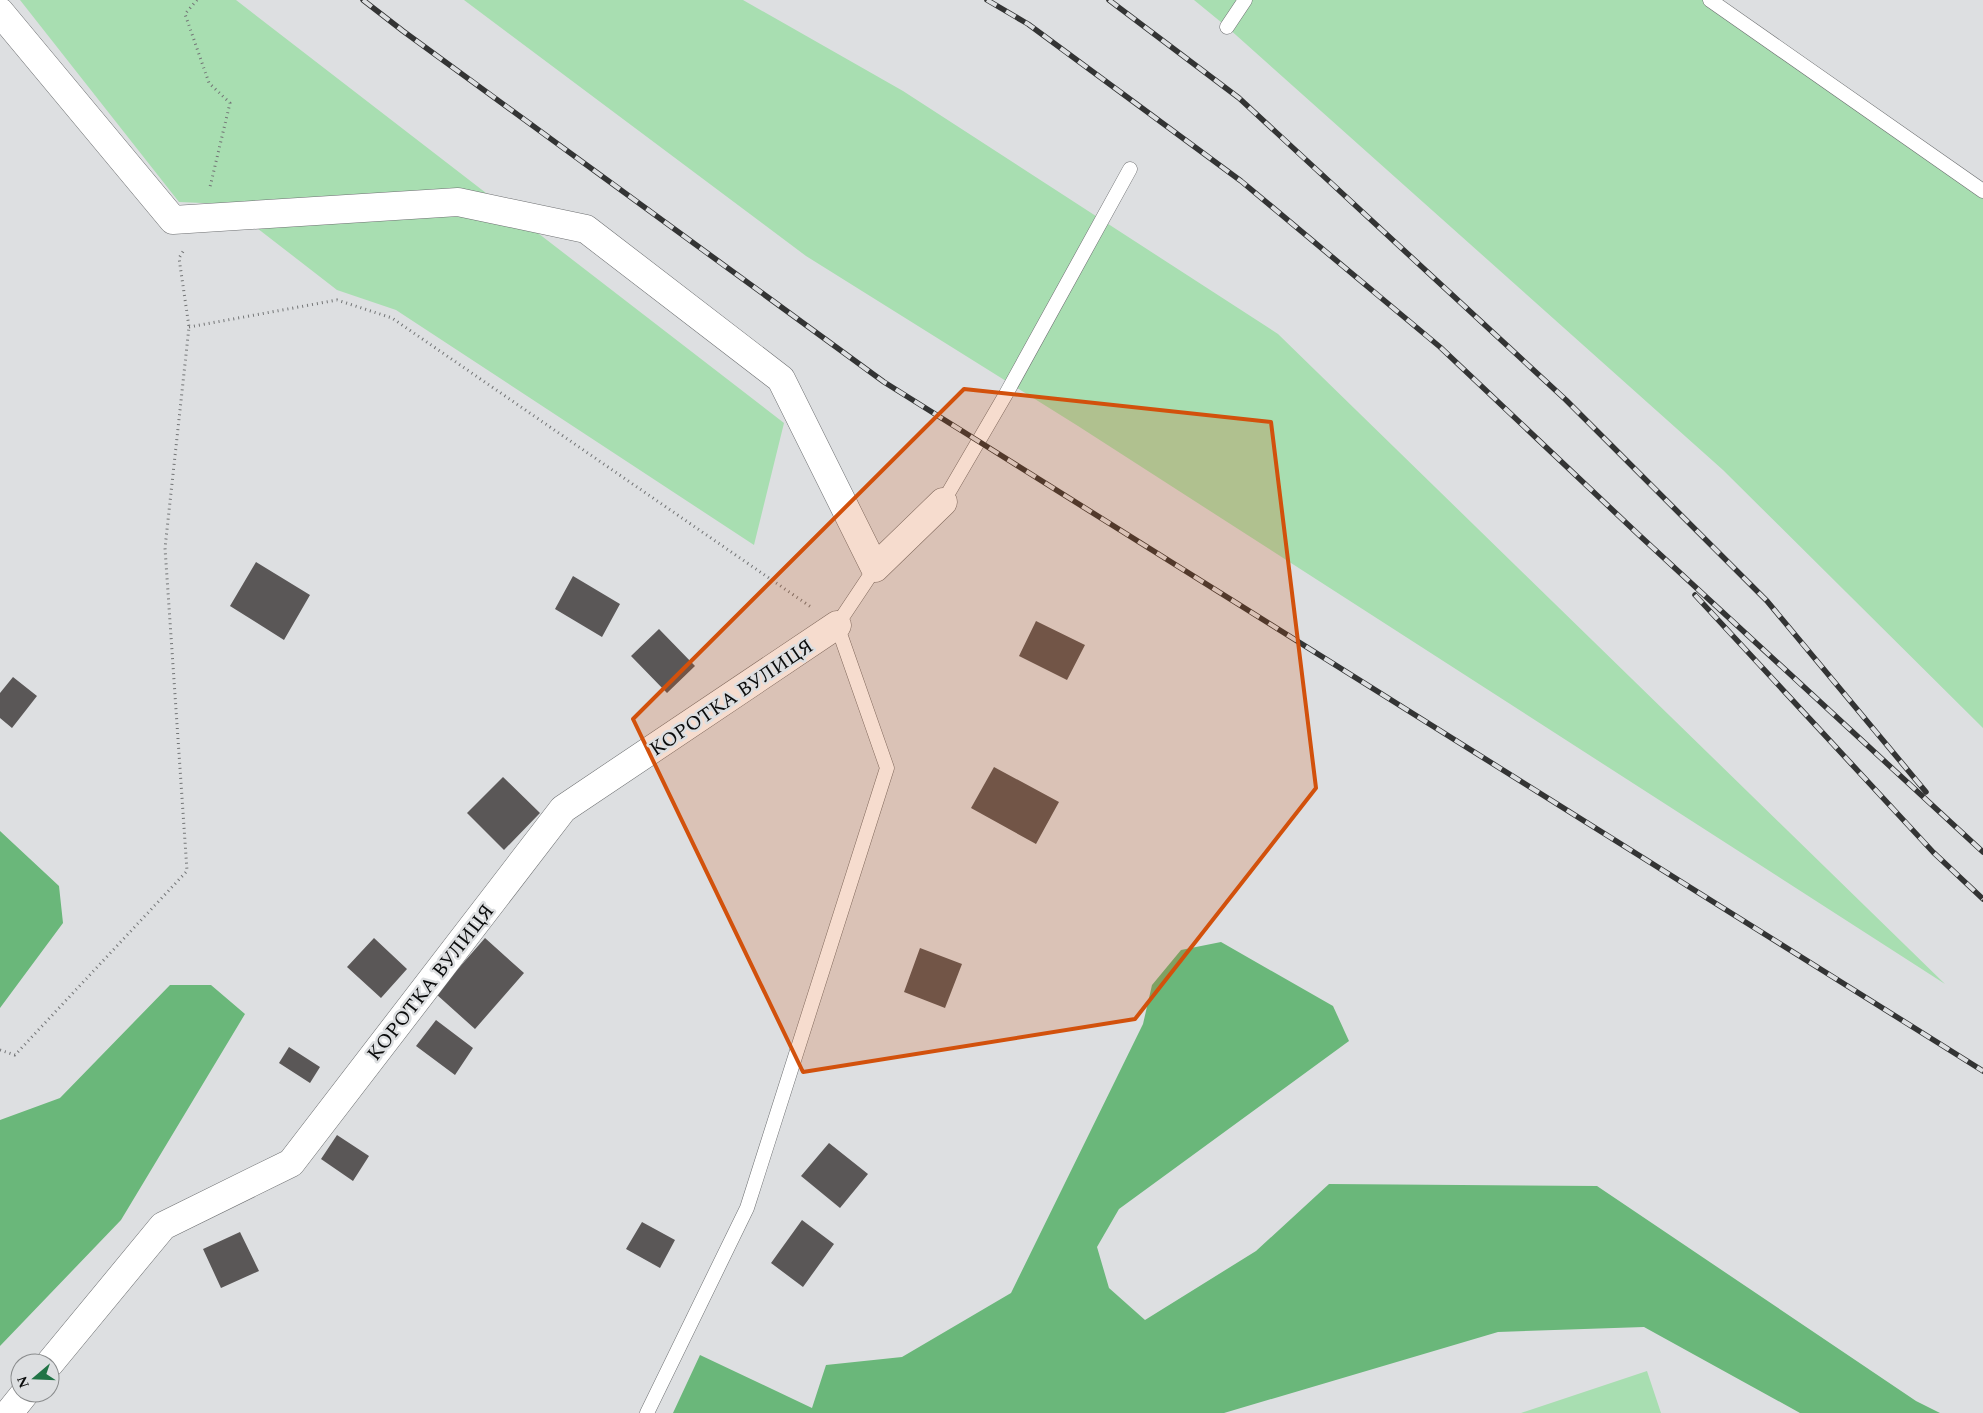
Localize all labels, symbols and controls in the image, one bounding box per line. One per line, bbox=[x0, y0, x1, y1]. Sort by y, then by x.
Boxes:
street label: КОРОТКА ВУЛИЦЯ bbox=[643, 632, 820, 764]
street label: КОРОТКА ВУЛИЦЯ bbox=[360, 898, 502, 1068]
north arrow bbox=[10, 1353, 60, 1403]
text: N bbox=[11, 1373, 35, 1391]

